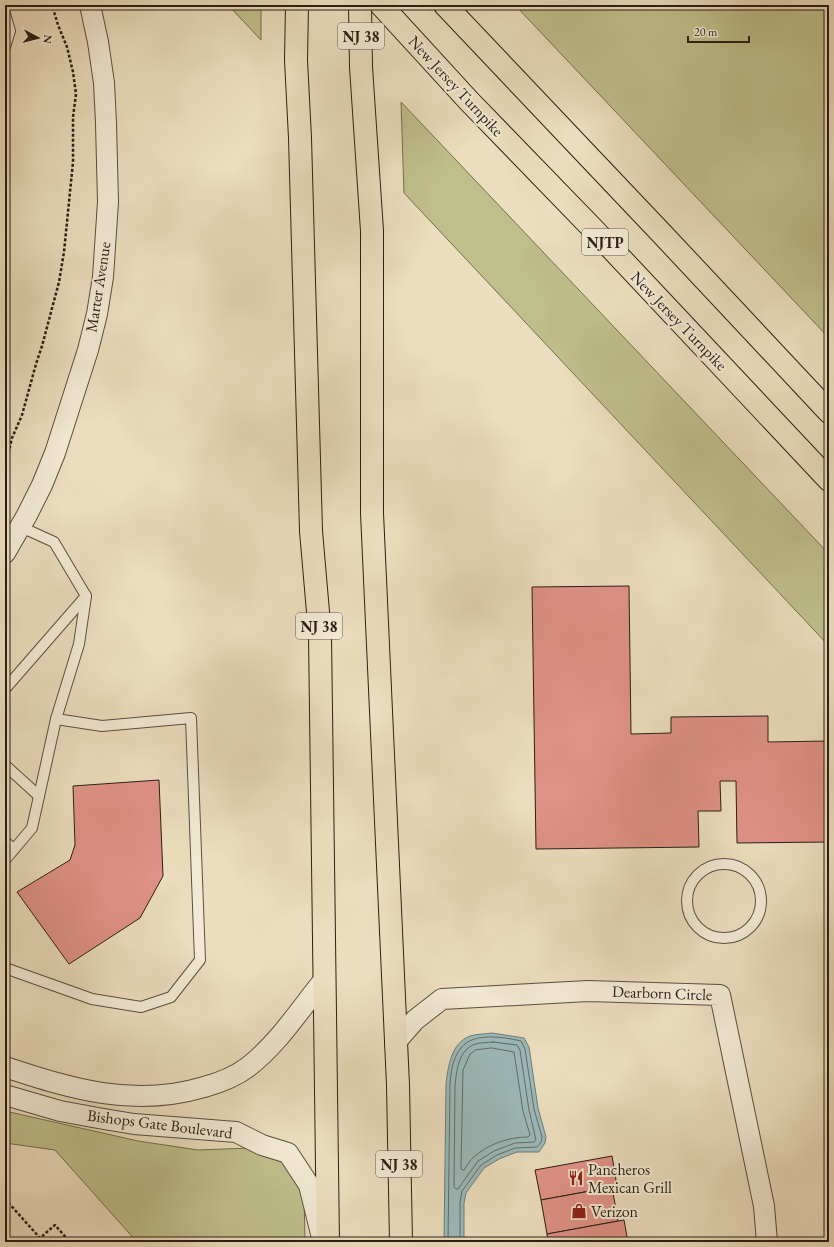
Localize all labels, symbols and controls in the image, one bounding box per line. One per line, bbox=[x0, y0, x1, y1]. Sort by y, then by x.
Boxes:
north arrow bbox=[18, 18, 58, 58]
scale bar bbox=[688, 18, 749, 44]
road number: NJ 38 bbox=[338, 23, 384, 49]
text: 20 m bbox=[694, 24, 718, 40]
street label: New Jersey Turnpike bbox=[404, 31, 508, 141]
text: N bbox=[40, 34, 55, 45]
road number: NJTP bbox=[582, 229, 628, 255]
street label: Marter Avenue bbox=[80, 240, 116, 334]
street label: New Jersey Turnpike bbox=[626, 267, 732, 375]
road number: NJ 38 bbox=[296, 613, 342, 639]
street label: Dearborn Circle bbox=[611, 981, 713, 1005]
street label: Bishops Gate Boulevard bbox=[86, 1105, 235, 1143]
road number: NJ 38 bbox=[376, 1151, 422, 1177]
place label: Pancheros Mexican Grill bbox=[588, 1159, 672, 1198]
restaurant icon: Pancheros Mexican Grill bbox=[567, 1169, 585, 1187]
place label: Verizon bbox=[591, 1201, 639, 1222]
shop icon: Verizon bbox=[570, 1202, 588, 1220]

